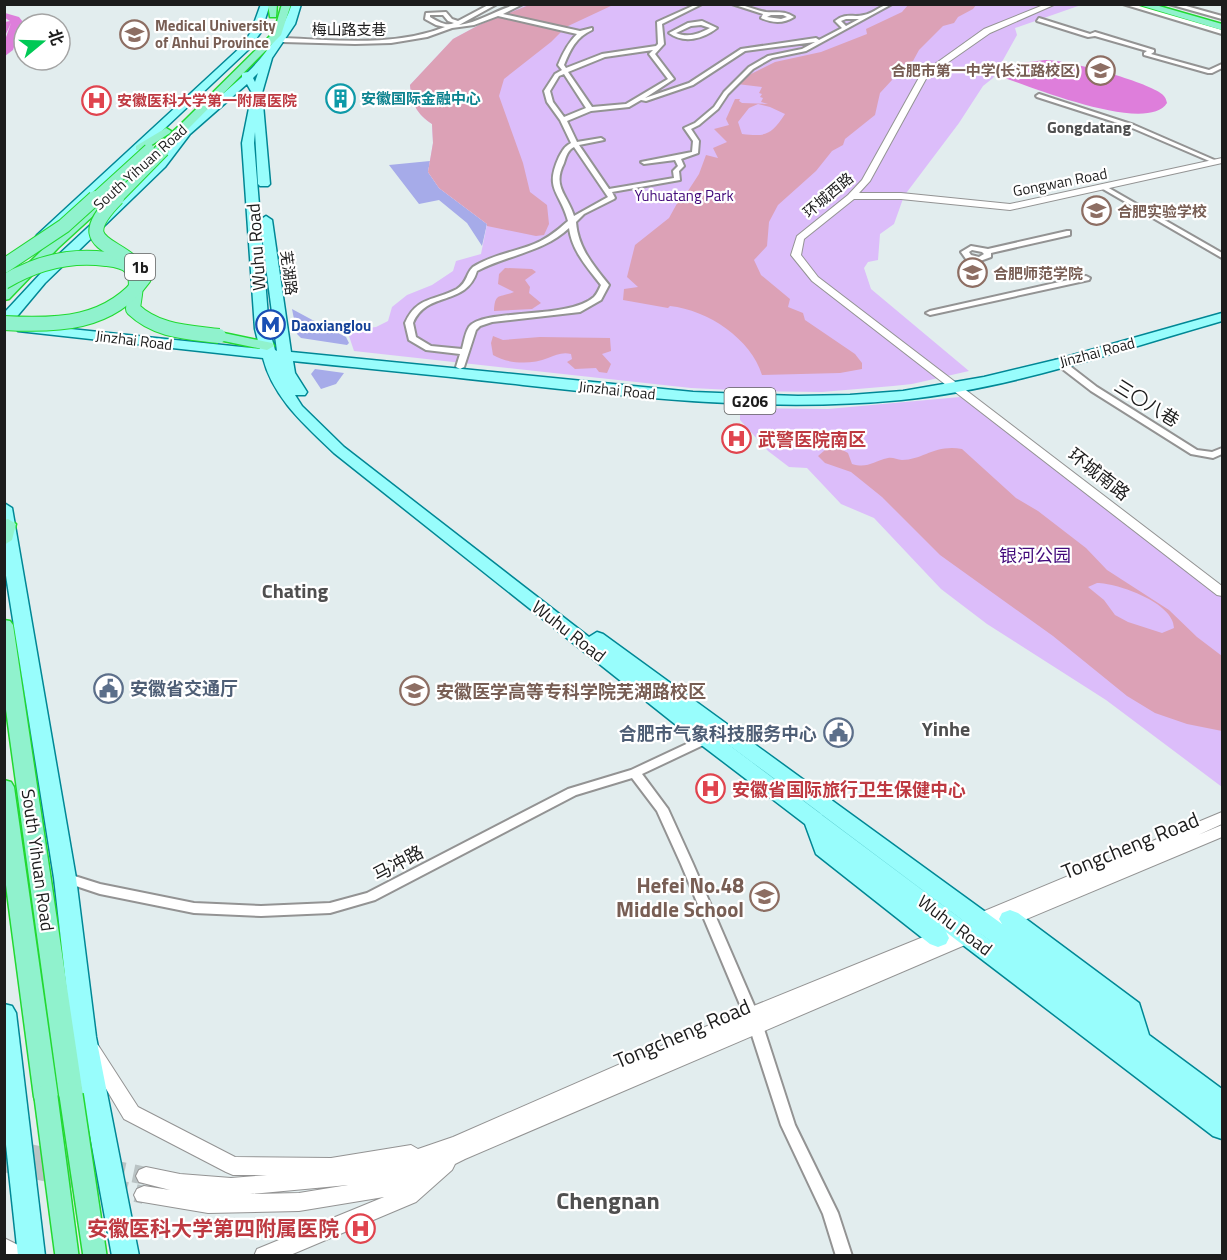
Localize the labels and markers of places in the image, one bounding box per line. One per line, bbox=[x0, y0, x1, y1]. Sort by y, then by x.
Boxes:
place label: Medical University of Anhui Province bbox=[155, 14, 276, 54]
school or university icon: Medical University of Anhui Province bbox=[118, 18, 150, 50]
school or university icon: 合肥市第一中学(长江路校区) bbox=[1085, 54, 1117, 86]
place label: 合肥市第一中学(长江路校区) bbox=[891, 59, 1080, 82]
building icon: 安徽国际金融中心 bbox=[324, 82, 356, 114]
hospital icon: 安徽医科大学第一附属医院 bbox=[80, 84, 112, 116]
place label: 安徽国际金融中心 bbox=[361, 87, 481, 110]
place label: 安徽医科大学第一附属医院 bbox=[117, 89, 297, 112]
school or university icon: 合肥实验学校 bbox=[1080, 195, 1112, 227]
place label: 合肥实验学校 bbox=[1117, 200, 1207, 223]
school or university icon: 合肥师范学院 bbox=[956, 257, 988, 289]
place label: 合肥师范学院 bbox=[993, 262, 1083, 285]
metro station icon: Daoxianglou bbox=[254, 309, 286, 341]
place label: Daoxianglou bbox=[291, 314, 371, 337]
hospital icon: 武警医院南区 bbox=[721, 423, 753, 455]
place label: 武警医院南区 bbox=[758, 426, 866, 453]
public building icon: 安徽省交通厅 bbox=[93, 672, 125, 704]
place label: 安徽省交通厅 bbox=[130, 675, 238, 702]
school or university icon: 安徽医学高等专科学院芜湖路校区 bbox=[399, 675, 431, 707]
place label: 安徽医学高等专科学院芜湖路校区 bbox=[436, 678, 706, 705]
public building icon: 合肥市气象科技服务中心 bbox=[822, 717, 854, 749]
place label: 合肥市气象科技服务中心 bbox=[619, 720, 817, 747]
hospital icon: 安徽省国际旅行卫生保健中心 bbox=[695, 773, 727, 805]
place label: 安徽省国际旅行卫生保健中心 bbox=[732, 776, 966, 803]
place label: Hefei No.48 Middle School bbox=[616, 869, 744, 925]
school or university icon: Hefei No.48 Middle School bbox=[749, 881, 781, 913]
place label: 安徽医科大学第四附属医院 bbox=[87, 1212, 339, 1244]
hospital icon: 安徽医科大学第四附属医院 bbox=[344, 1212, 376, 1244]

